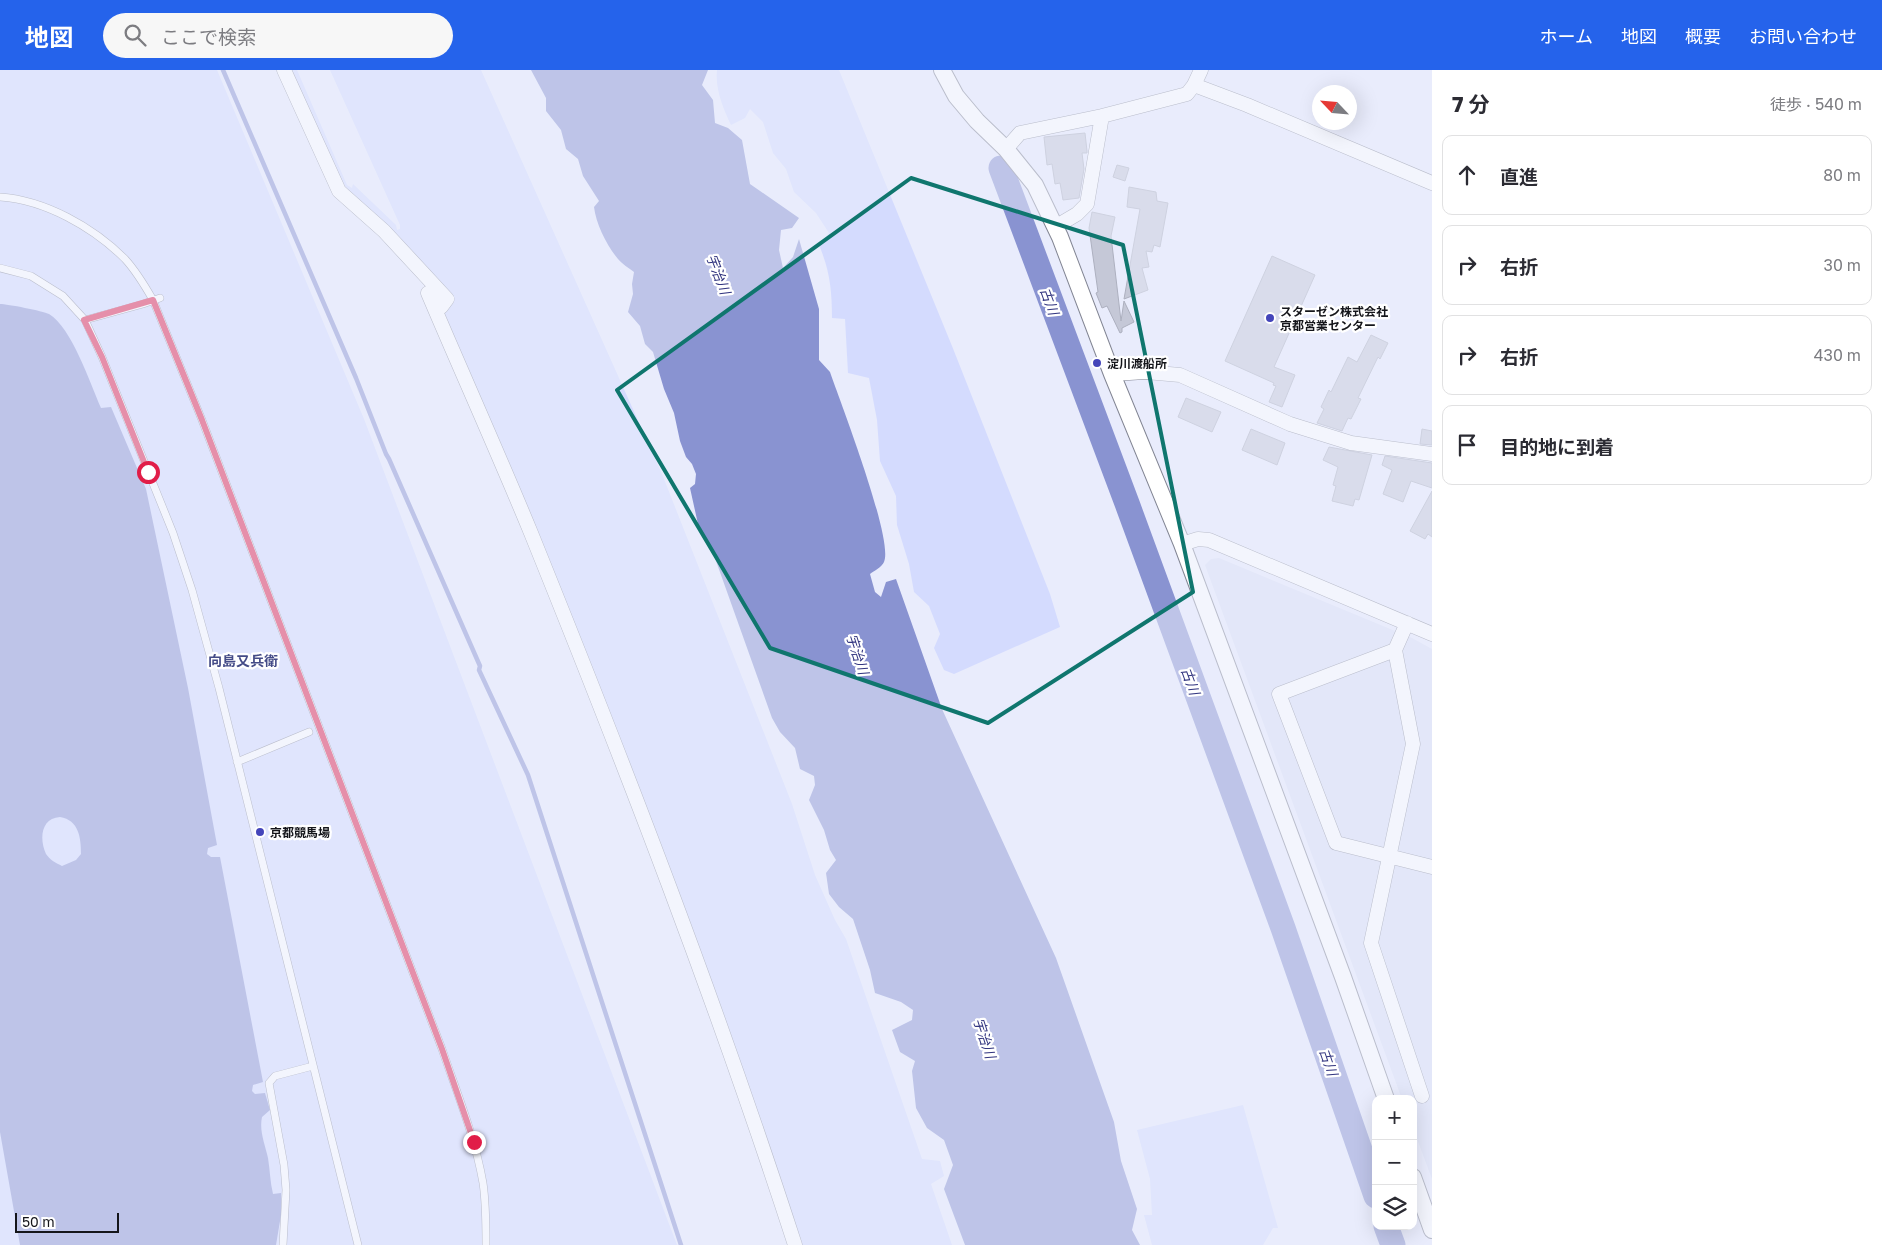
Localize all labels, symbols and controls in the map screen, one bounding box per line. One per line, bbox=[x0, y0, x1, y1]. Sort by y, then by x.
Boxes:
search box bbox=[103, 13, 453, 58]
icon: search bbox=[121, 21, 149, 49]
text: 地図 bbox=[25, 22, 73, 51]
text: ここで検索 bbox=[161, 25, 256, 48]
text: ホーム bbox=[1540, 25, 1593, 47]
text: 地図 bbox=[1621, 25, 1657, 47]
text: 概要 bbox=[1685, 25, 1721, 47]
text: お問い合わせ bbox=[1749, 25, 1857, 47]
north arrow bbox=[1312, 85, 1357, 130]
text: 7 分 bbox=[1452, 91, 1490, 117]
text: 徒歩 · 540 m bbox=[1770, 94, 1862, 114]
icon: ahead bbox=[1453, 161, 1481, 189]
text: 直進 bbox=[1500, 165, 1538, 188]
text: 80 m bbox=[1823, 165, 1861, 185]
water label: 宇治川 bbox=[704, 251, 735, 299]
icon: right bbox=[1453, 251, 1481, 279]
text: 右折 bbox=[1500, 255, 1538, 278]
text: 30 m bbox=[1824, 255, 1861, 275]
water label: 古川 bbox=[1037, 285, 1063, 319]
place label: スターゼン株式会社 京都営業センター bbox=[1280, 304, 1388, 333]
marker: スターゼン株式会社 京都営業センター bbox=[1264, 312, 1276, 324]
icon: right bbox=[1453, 341, 1481, 369]
text: 右折 bbox=[1500, 345, 1538, 368]
text: 430 m bbox=[1814, 345, 1861, 365]
place label: 淀川渡船所 bbox=[1107, 356, 1167, 371]
marker: 淀川渡船所 bbox=[1091, 357, 1103, 369]
icon: arrive bbox=[1453, 431, 1481, 459]
text: 目的地に到着 bbox=[1500, 435, 1614, 458]
route start bbox=[137, 461, 160, 484]
water label: 宇治川 bbox=[843, 631, 873, 679]
district label: 向島又兵衛 bbox=[208, 652, 278, 669]
water label: 古川 bbox=[1178, 665, 1204, 699]
place label: 京都競馬場 bbox=[270, 825, 330, 840]
marker: 京都競馬場 bbox=[254, 826, 266, 838]
water label: 宇治川 bbox=[970, 1015, 1000, 1063]
water label: 古川 bbox=[1316, 1046, 1342, 1080]
map controls bbox=[1372, 1095, 1417, 1230]
button: + bbox=[1372, 1095, 1417, 1140]
route end bbox=[463, 1131, 486, 1154]
button: − bbox=[1372, 1140, 1417, 1185]
button: layers bbox=[1372, 1185, 1417, 1230]
scale bar bbox=[15, 1210, 119, 1233]
text: 50 m bbox=[22, 1213, 55, 1230]

